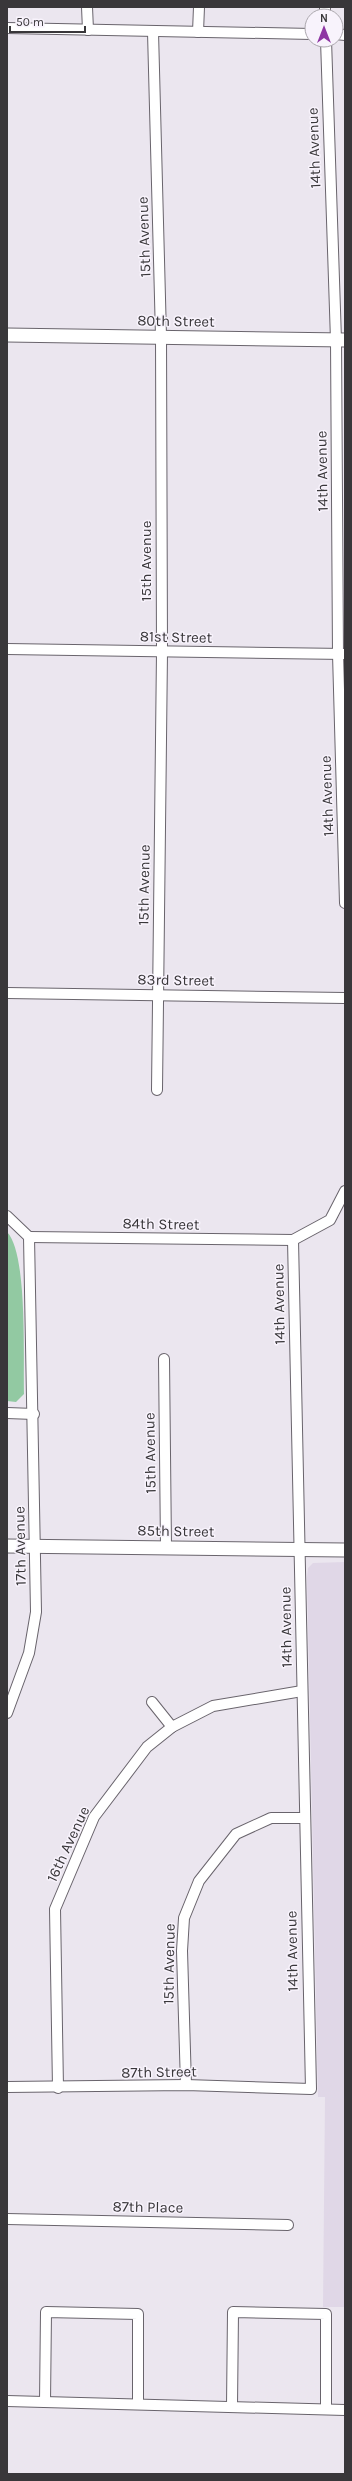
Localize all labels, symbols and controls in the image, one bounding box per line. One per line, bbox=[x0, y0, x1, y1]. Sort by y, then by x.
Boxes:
scale bar bbox=[10, 8, 85, 34]
north arrow bbox=[304, 8, 344, 48]
text: N bbox=[320, 12, 328, 25]
text: 50 m bbox=[16, 15, 44, 29]
street label: 14th Avenue bbox=[304, 107, 324, 189]
street label: 15th Avenue bbox=[134, 196, 154, 278]
street label: 80th Street bbox=[137, 311, 215, 331]
street label: 14th Avenue bbox=[312, 430, 332, 512]
street label: 15th Avenue bbox=[137, 520, 155, 602]
street label: 81st Street bbox=[140, 627, 213, 647]
street label: 14th Avenue bbox=[317, 755, 337, 837]
street label: 15th Avenue bbox=[134, 844, 154, 926]
street label: 83rd Street bbox=[137, 970, 215, 990]
street label: 84th Street bbox=[122, 1214, 200, 1234]
street label: 14th Avenue bbox=[269, 1263, 289, 1345]
street label: 15th Avenue bbox=[140, 1412, 160, 1494]
street label: 17th Avenue bbox=[10, 1506, 30, 1586]
street label: 85th Street bbox=[137, 1521, 215, 1541]
street label: 14th Avenue bbox=[276, 1586, 296, 1668]
street label: 16th Avenue bbox=[43, 1803, 93, 1885]
street label: 14th Avenue bbox=[282, 1910, 302, 1992]
street label: 15th Avenue bbox=[159, 1923, 179, 2005]
street label: 87th Street bbox=[121, 2062, 197, 2082]
street label: 87th Place bbox=[112, 2197, 184, 2217]

